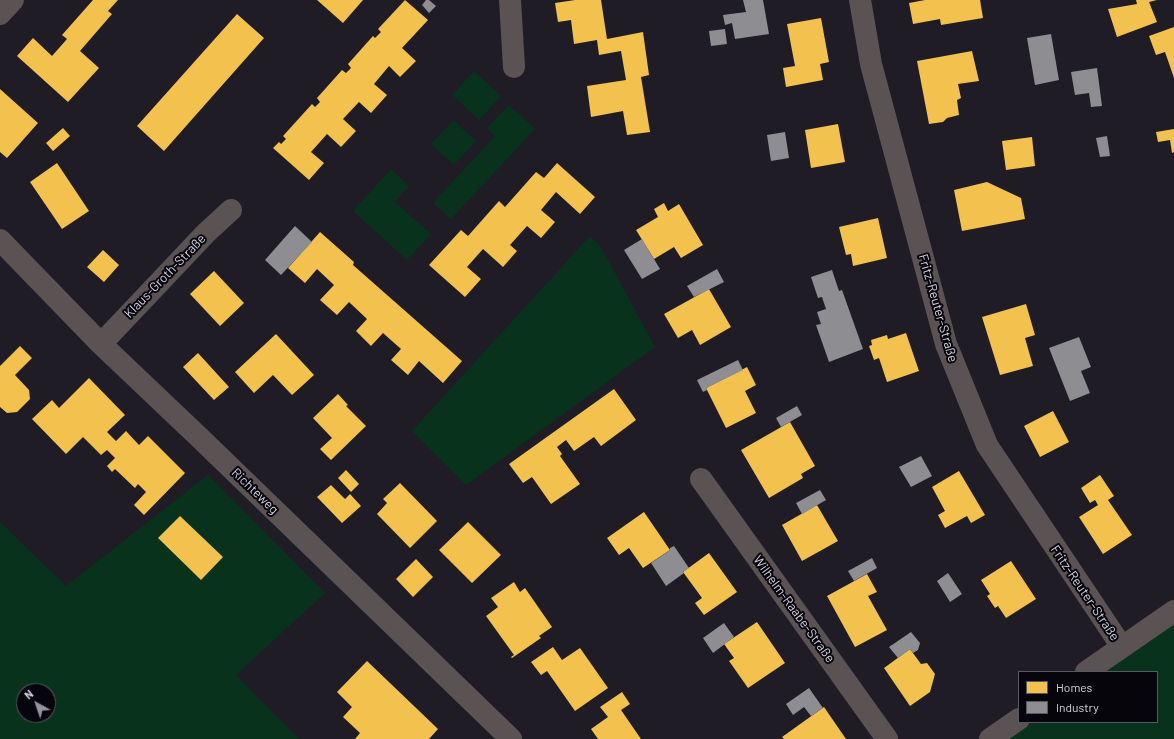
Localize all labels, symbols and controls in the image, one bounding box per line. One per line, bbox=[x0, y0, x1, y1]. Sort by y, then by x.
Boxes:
street label: Klaus-Groth-Straße bbox=[121, 231, 209, 321]
street label: Fritz-Reuter-Straße bbox=[915, 252, 961, 364]
street label: Richteweg bbox=[228, 465, 282, 517]
street label: Fritz-Reuter-Straße bbox=[1047, 542, 1123, 644]
street label: Wilhelm-Raabe-Straße bbox=[750, 552, 838, 666]
legend bbox=[1018, 671, 1158, 723]
text: Homes bbox=[1056, 680, 1092, 694]
north arrow bbox=[16, 683, 56, 723]
text: N bbox=[22, 687, 36, 702]
text: Industry bbox=[1056, 700, 1099, 714]

